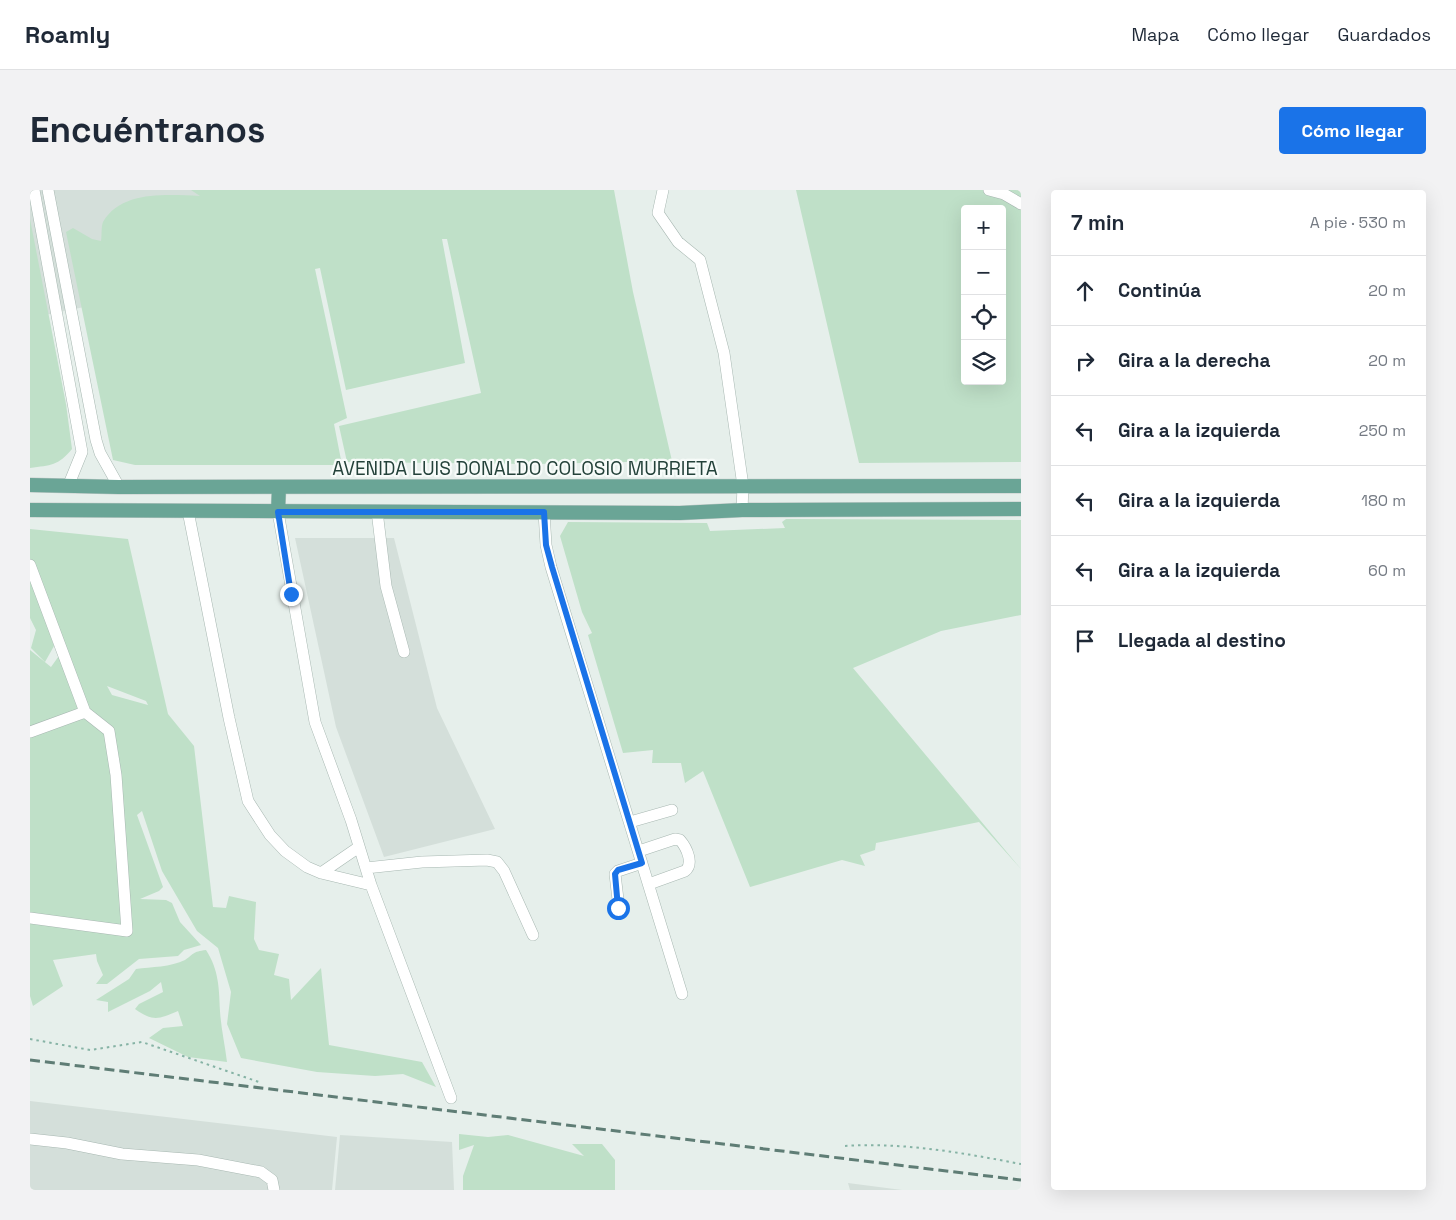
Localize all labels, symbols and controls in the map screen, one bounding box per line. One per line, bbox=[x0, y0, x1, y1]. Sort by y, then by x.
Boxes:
text: Roamly bbox=[25, 19, 110, 50]
text: Mapa bbox=[1131, 23, 1179, 46]
text: Cómo llegar bbox=[1207, 23, 1309, 46]
text: Guardados bbox=[1337, 23, 1431, 46]
button: Cómo llegar bbox=[1279, 107, 1426, 154]
text: Encuéntranos bbox=[30, 108, 265, 152]
map controls bbox=[961, 205, 1006, 385]
button: + bbox=[961, 205, 1006, 250]
text: 7 min bbox=[1071, 209, 1124, 236]
text: A pie · 530 m bbox=[1310, 212, 1406, 233]
button: − bbox=[961, 250, 1006, 295]
icon: ahead bbox=[1071, 277, 1099, 305]
text: Continúa bbox=[1118, 278, 1201, 303]
text: 20 m bbox=[1368, 280, 1406, 301]
button: locate bbox=[961, 295, 1006, 340]
button: layers bbox=[961, 340, 1006, 385]
icon: right bbox=[1071, 347, 1099, 375]
text: Gira a la derecha bbox=[1118, 348, 1270, 373]
text: 20 m bbox=[1368, 350, 1406, 371]
icon: left bbox=[1071, 417, 1099, 445]
text: Gira a la izquierda bbox=[1118, 418, 1280, 443]
text: 250 m bbox=[1359, 420, 1406, 441]
street label: AVENIDA LUIS DONALDO COLOSIO MURRIETA bbox=[332, 456, 718, 481]
icon: left bbox=[1071, 487, 1099, 515]
text: Gira a la izquierda bbox=[1118, 488, 1280, 513]
text: 180 m bbox=[1361, 490, 1406, 511]
icon: left bbox=[1071, 557, 1099, 585]
text: Gira a la izquierda bbox=[1118, 558, 1280, 583]
text: 60 m bbox=[1368, 560, 1406, 581]
route end bbox=[280, 583, 303, 606]
icon: arrive bbox=[1071, 627, 1099, 655]
text: Llegada al destino bbox=[1118, 628, 1286, 653]
route start bbox=[607, 897, 630, 920]

